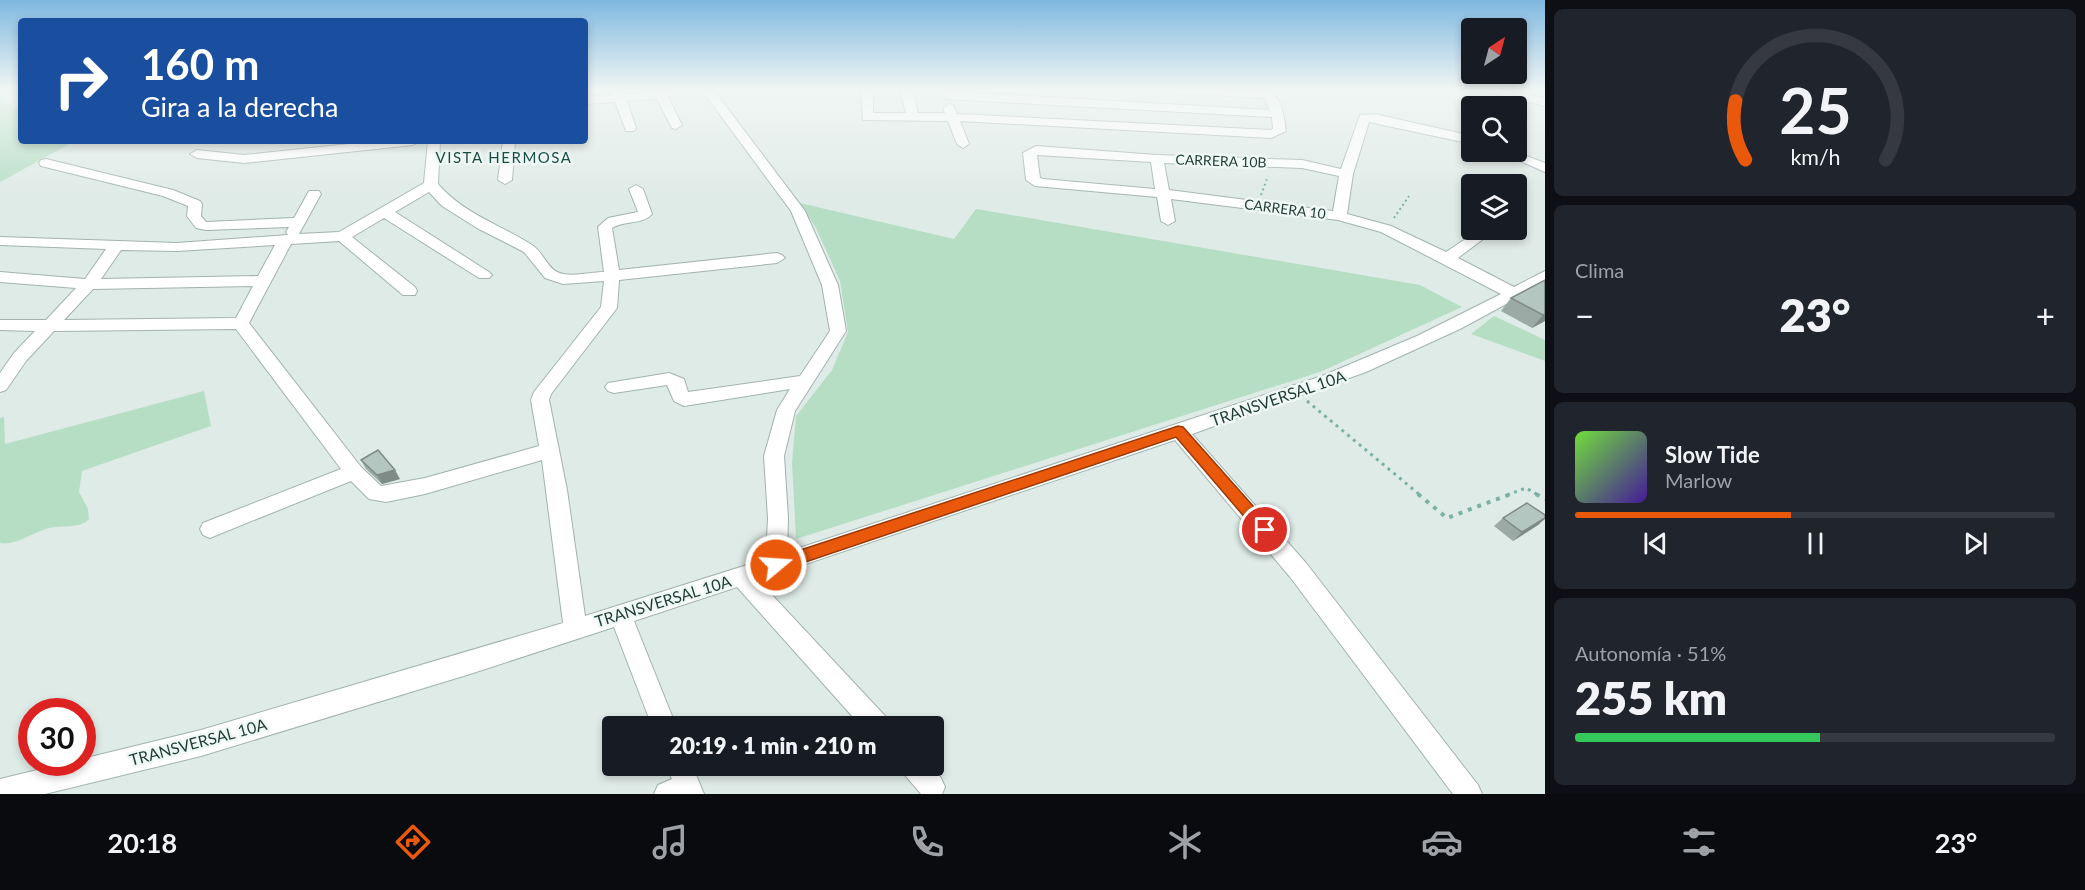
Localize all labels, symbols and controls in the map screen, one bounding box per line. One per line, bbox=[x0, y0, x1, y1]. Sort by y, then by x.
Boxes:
north arrow bbox=[1461, 18, 1527, 84]
map controls bbox=[1461, 18, 1527, 240]
text: 160 m bbox=[141, 39, 259, 89]
icon: right bbox=[42, 42, 120, 120]
text: 25 bbox=[1779, 72, 1851, 147]
text: Gira a la derecha bbox=[141, 90, 338, 123]
button: search bbox=[1461, 96, 1527, 162]
text: km/h bbox=[1790, 144, 1840, 170]
district label: VISTA HERMOSA bbox=[436, 148, 572, 166]
street label: CARRERA 10B bbox=[1175, 150, 1267, 171]
button: layers bbox=[1461, 174, 1527, 240]
street label: CARRERA 10 bbox=[1243, 195, 1327, 222]
text: Clima bbox=[1575, 258, 1624, 282]
text: 23° bbox=[1780, 288, 1850, 342]
text: − bbox=[1575, 295, 1594, 335]
text: + bbox=[2036, 295, 2055, 335]
street label: TRANSVERSAL 10A bbox=[1208, 365, 1348, 430]
text: Slow Tide bbox=[1665, 441, 1760, 468]
text: Marlow bbox=[1665, 468, 1732, 492]
pin bbox=[1239, 504, 1290, 555]
icon: arrive bbox=[1248, 513, 1281, 546]
icon: previous bbox=[1639, 527, 1672, 560]
icon: pause bbox=[1799, 527, 1832, 560]
icon: next bbox=[1959, 527, 1992, 560]
position arrow bbox=[744, 533, 808, 597]
street label: TRANSVERSAL 10A bbox=[592, 571, 734, 630]
text: Autonomía · 51% bbox=[1575, 641, 1726, 665]
text: 255 km bbox=[1575, 671, 1727, 725]
speed limit sign: 30 bbox=[18, 698, 96, 776]
street label: TRANSVERSAL 10A bbox=[127, 714, 269, 769]
text: 20:19 · 1 min · 210 m bbox=[670, 732, 876, 759]
icon: directions bbox=[392, 821, 434, 863]
icon: music bbox=[649, 821, 691, 863]
icon: phone bbox=[906, 821, 948, 863]
icon: climate bbox=[1164, 821, 1206, 863]
icon: car bbox=[1421, 821, 1463, 863]
icon: filters bbox=[1678, 821, 1720, 863]
text: 20:18 bbox=[108, 826, 177, 859]
text: 23° bbox=[1935, 826, 1977, 859]

